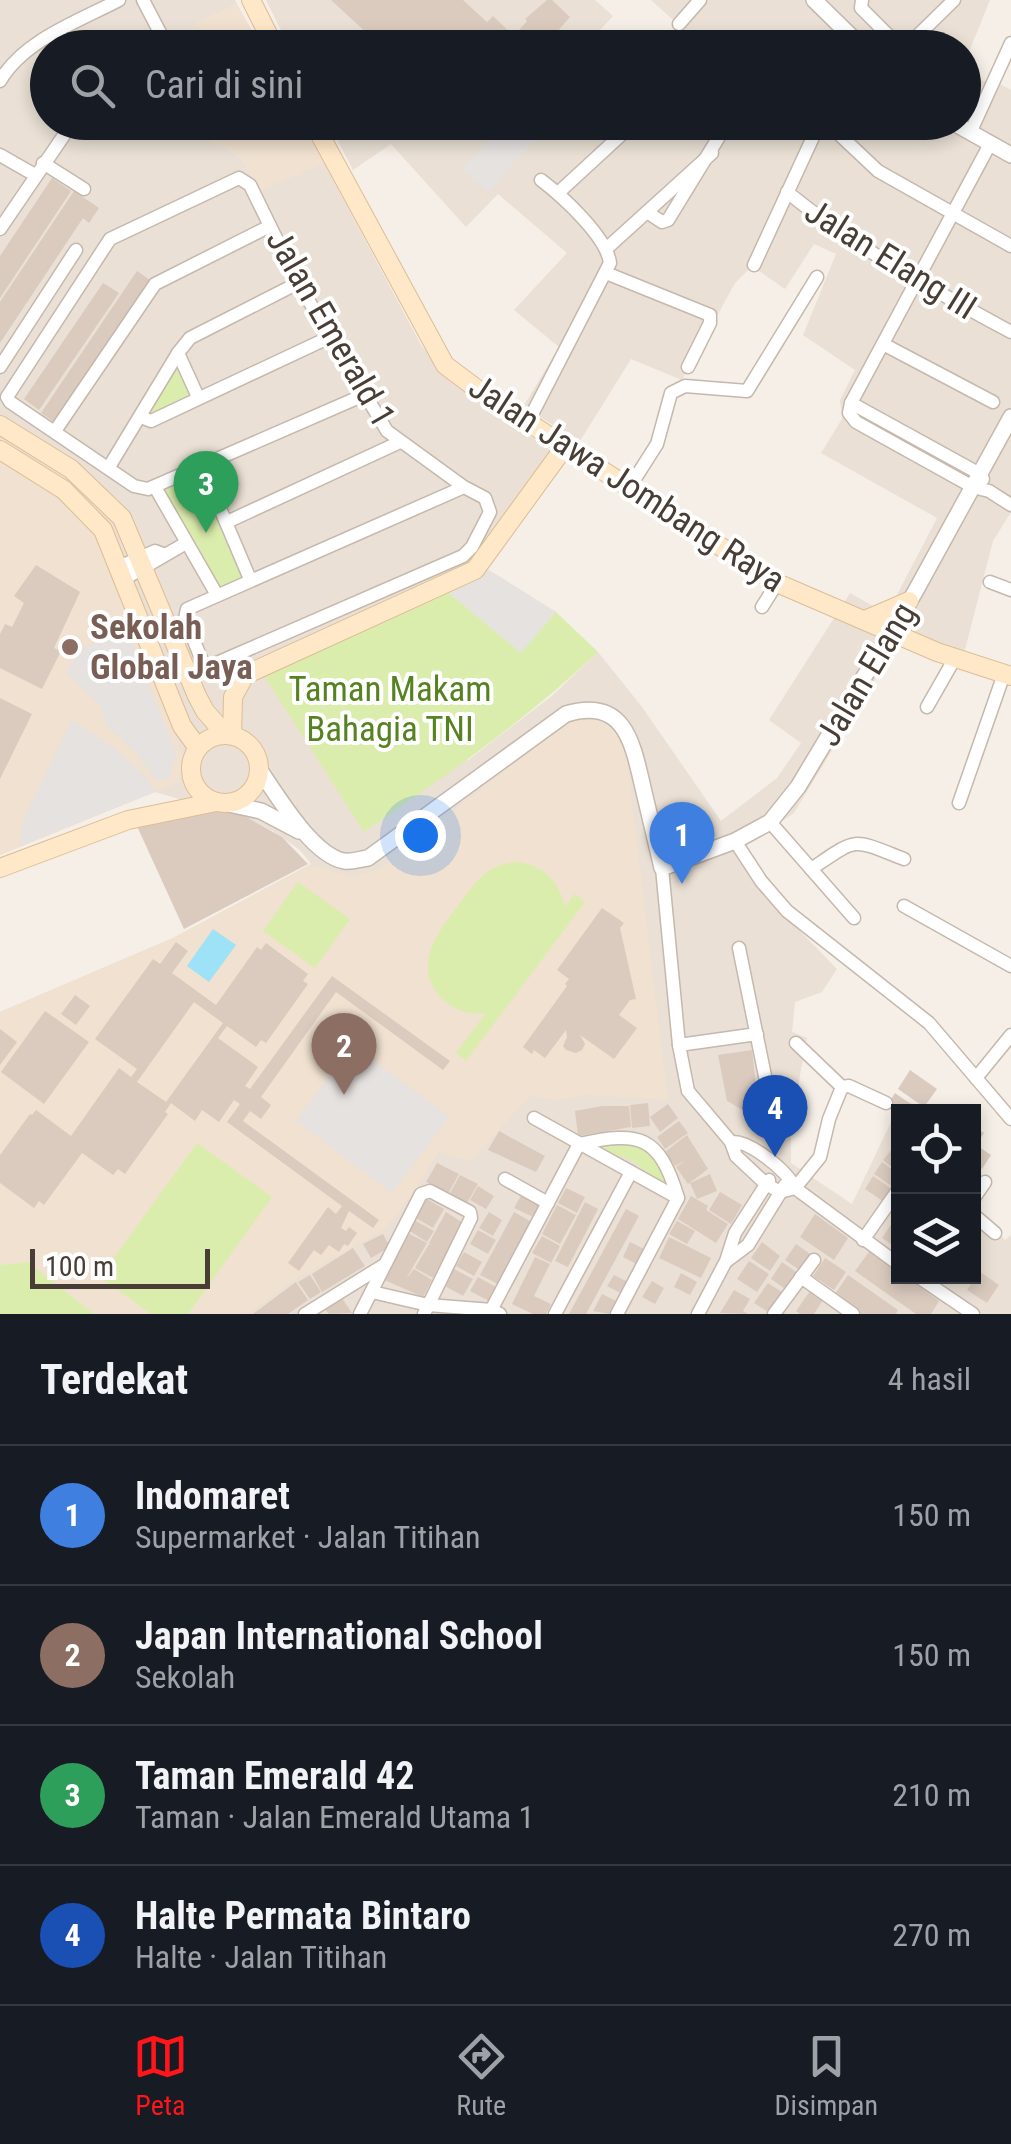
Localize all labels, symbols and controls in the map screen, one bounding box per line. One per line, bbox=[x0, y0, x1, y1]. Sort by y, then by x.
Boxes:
search box bbox=[30, 30, 981, 140]
icon: search bbox=[65, 58, 120, 113]
text: Cari di sini bbox=[145, 63, 303, 107]
street label: Jalan Elang III bbox=[798, 191, 984, 328]
street label: Jalan Emerald 1 bbox=[258, 222, 404, 434]
street label: Jalan Jawa Jombang Raya bbox=[461, 366, 792, 601]
pin: 3 bbox=[174, 450, 238, 533]
street label: Jalan Elang bbox=[808, 595, 925, 753]
place label: Sekolah Global Jaya bbox=[90, 607, 253, 688]
marker: Sekolah Global Jaya bbox=[59, 636, 81, 658]
park label: Taman Makam Bahagia TNI bbox=[288, 669, 492, 750]
pin: 1 bbox=[650, 802, 714, 884]
your location bbox=[395, 810, 446, 861]
pin: 2 bbox=[312, 1012, 376, 1095]
pin: 4 bbox=[742, 1074, 808, 1157]
map controls bbox=[891, 1104, 981, 1284]
button: locate bbox=[891, 1104, 981, 1194]
button: layers bbox=[891, 1194, 981, 1284]
scale bar bbox=[30, 1244, 210, 1288]
text: 100 m bbox=[45, 1250, 114, 1283]
text: Terdekat bbox=[40, 1355, 188, 1404]
text: 4 hasil bbox=[888, 1360, 971, 1398]
text: Indomaret bbox=[135, 1474, 290, 1518]
text: 1 bbox=[64, 1496, 81, 1534]
text: 150 m bbox=[892, 1496, 971, 1534]
text: Supermarket · Jalan Titihan bbox=[135, 1518, 481, 1556]
text: Japan International School bbox=[135, 1614, 543, 1658]
text: 2 bbox=[64, 1636, 81, 1674]
text: 150 m bbox=[892, 1636, 971, 1674]
text: Sekolah bbox=[135, 1658, 235, 1696]
text: Taman Emerald 42 bbox=[135, 1754, 415, 1798]
text: 3 bbox=[64, 1776, 81, 1814]
text: 210 m bbox=[892, 1776, 971, 1814]
text: Taman · Jalan Emerald Utama 1 bbox=[135, 1798, 534, 1836]
text: Halte Permata Bintaro bbox=[135, 1894, 471, 1938]
text: 4 bbox=[64, 1916, 81, 1954]
text: 270 m bbox=[892, 1916, 971, 1954]
text: Halte · Jalan Titihan bbox=[135, 1938, 387, 1976]
tab: Peta bbox=[133, 2029, 188, 2122]
tab: Rute bbox=[454, 2029, 509, 2122]
tab: Disimpan bbox=[775, 2029, 878, 2122]

